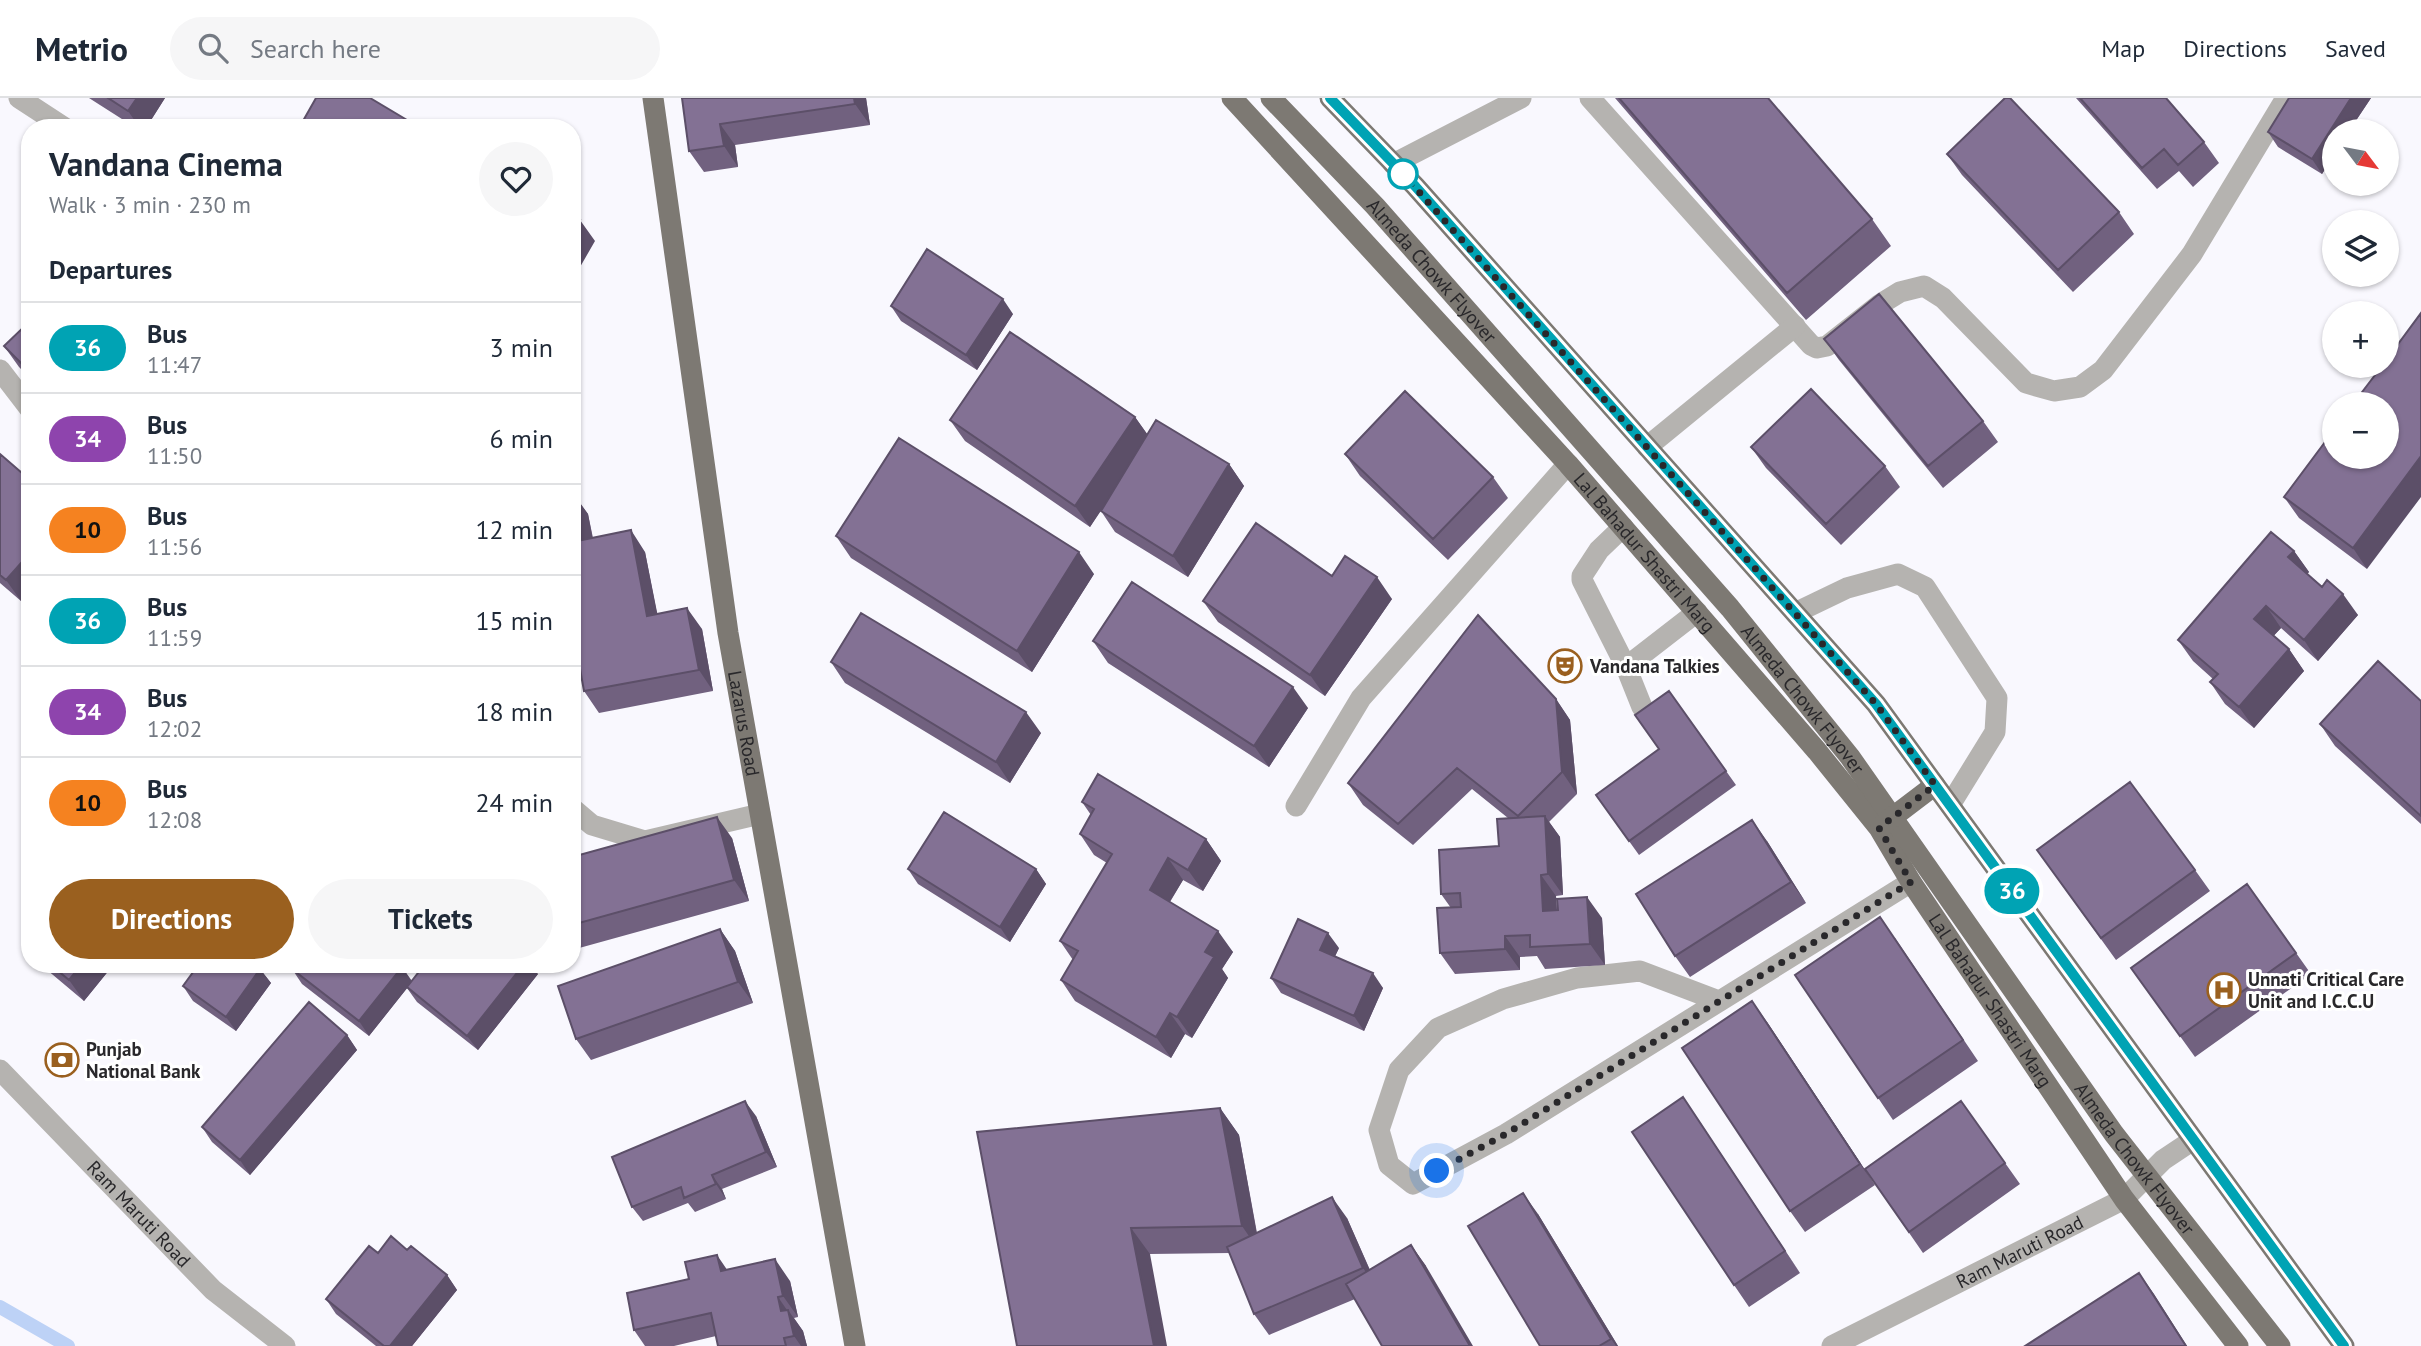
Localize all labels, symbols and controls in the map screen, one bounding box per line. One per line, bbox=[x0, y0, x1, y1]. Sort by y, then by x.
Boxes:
search box bbox=[170, 17, 660, 80]
text: Metrio bbox=[35, 27, 128, 70]
icon: search bbox=[194, 29, 232, 67]
text: Search here bbox=[250, 32, 381, 65]
text: Map bbox=[2101, 33, 2145, 64]
text: Directions bbox=[2183, 33, 2287, 64]
text: Saved bbox=[2325, 33, 2386, 64]
north arrow bbox=[2322, 119, 2399, 196]
map controls bbox=[2322, 119, 2399, 469]
text: Vandana Cinema bbox=[49, 142, 283, 185]
button: heart bbox=[479, 142, 553, 216]
unlabelled marker bbox=[1388, 159, 1418, 189]
text: Walk · 3 min · 230 m bbox=[49, 190, 251, 219]
street label: Almeda Chowk Flyover bbox=[1362, 193, 1502, 348]
button: layers bbox=[2322, 210, 2399, 287]
text: Departures bbox=[49, 253, 172, 286]
button: + bbox=[2322, 301, 2399, 378]
text: Bus bbox=[147, 317, 187, 350]
text: 3 min bbox=[490, 331, 553, 364]
text: 36 bbox=[74, 332, 101, 363]
text: 11:47 bbox=[147, 350, 202, 379]
button: − bbox=[2322, 392, 2399, 469]
text: Bus bbox=[147, 408, 187, 441]
text: 6 min bbox=[490, 422, 553, 455]
text: 34 bbox=[74, 423, 101, 454]
text: 11:50 bbox=[147, 441, 202, 470]
street label: Lal Bahadur Shastri Marg bbox=[1569, 468, 1721, 637]
text: Bus bbox=[147, 499, 187, 532]
text: 12 min bbox=[475, 513, 553, 546]
text: 10 bbox=[74, 514, 101, 545]
text: 11:56 bbox=[147, 532, 202, 561]
text: Bus bbox=[147, 590, 187, 623]
text: 15 min bbox=[475, 604, 553, 637]
text: 36 bbox=[74, 605, 101, 636]
street label: Almeda Chowk Flyover bbox=[1736, 620, 1870, 779]
text: 11:59 bbox=[147, 623, 202, 652]
theatre icon: Vandana Talkies bbox=[1546, 647, 1584, 685]
place label: Vandana Talkies bbox=[1589, 654, 1720, 678]
street label: Lazarus Road bbox=[723, 669, 765, 778]
text: Bus bbox=[147, 681, 187, 714]
text: 18 min bbox=[475, 695, 553, 728]
text: 34 bbox=[74, 696, 101, 727]
text: 12:02 bbox=[147, 714, 202, 743]
text: Bus bbox=[147, 772, 187, 805]
text: 24 min bbox=[475, 786, 553, 819]
text: 10 bbox=[74, 787, 101, 818]
text: 12:08 bbox=[147, 805, 202, 834]
line badge: 36 bbox=[1980, 868, 2044, 914]
text: 36 bbox=[1998, 875, 2026, 906]
button: Directions bbox=[49, 879, 294, 959]
button: Tickets bbox=[308, 879, 553, 959]
street label: Lal Bahadur Shastri Marg bbox=[1924, 909, 2057, 1092]
place label: Unnati Critical Care Unit and I.C.C.U bbox=[2248, 967, 2404, 1013]
hospital icon: Unnati Critical Care Unit and I.C.C.U bbox=[2205, 971, 2243, 1009]
place label: Punjab National Bank bbox=[86, 1037, 201, 1083]
bank icon: Punjab National Bank bbox=[43, 1041, 81, 1079]
street label: Almeda Chowk Flyover bbox=[2070, 1078, 2200, 1240]
your location bbox=[1419, 1153, 1454, 1188]
street label: Ram Maruti Road bbox=[82, 1155, 196, 1272]
street label: Ram Maruti Road bbox=[1952, 1210, 2087, 1294]

